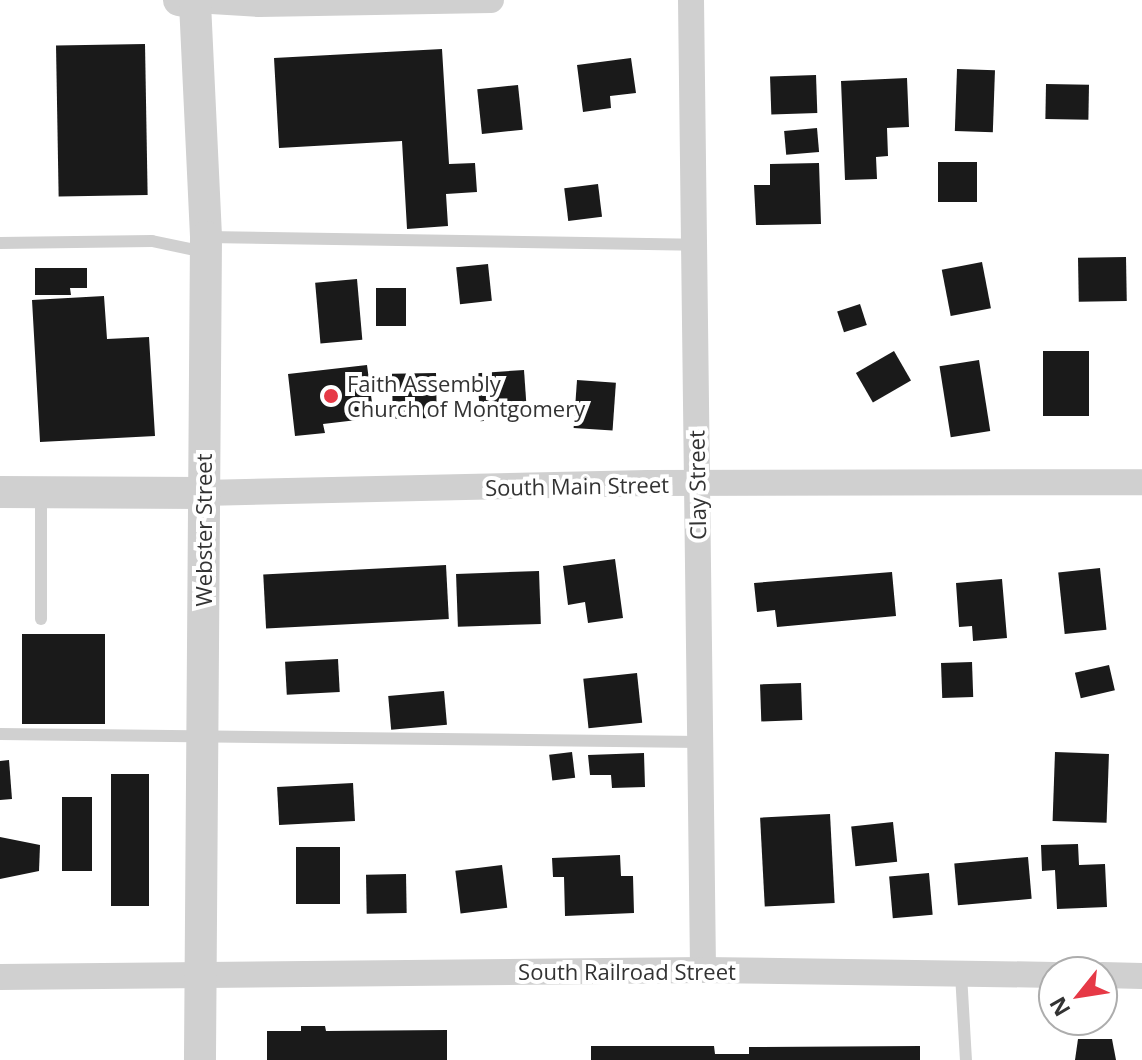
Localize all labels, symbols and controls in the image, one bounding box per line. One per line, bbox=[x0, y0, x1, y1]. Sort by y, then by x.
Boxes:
place label: Faith Assembly Church of Montgomery bbox=[347, 370, 585, 422]
marker: Faith Assembly Church of Montgomery bbox=[322, 387, 340, 405]
street label: Clay Street bbox=[683, 430, 711, 540]
street label: Webster Street bbox=[191, 454, 217, 606]
street label: South Main Street bbox=[485, 471, 669, 501]
north arrow bbox=[1038, 956, 1118, 1036]
street label: South Railroad Street bbox=[518, 959, 736, 985]
text: N bbox=[1041, 992, 1076, 1022]

